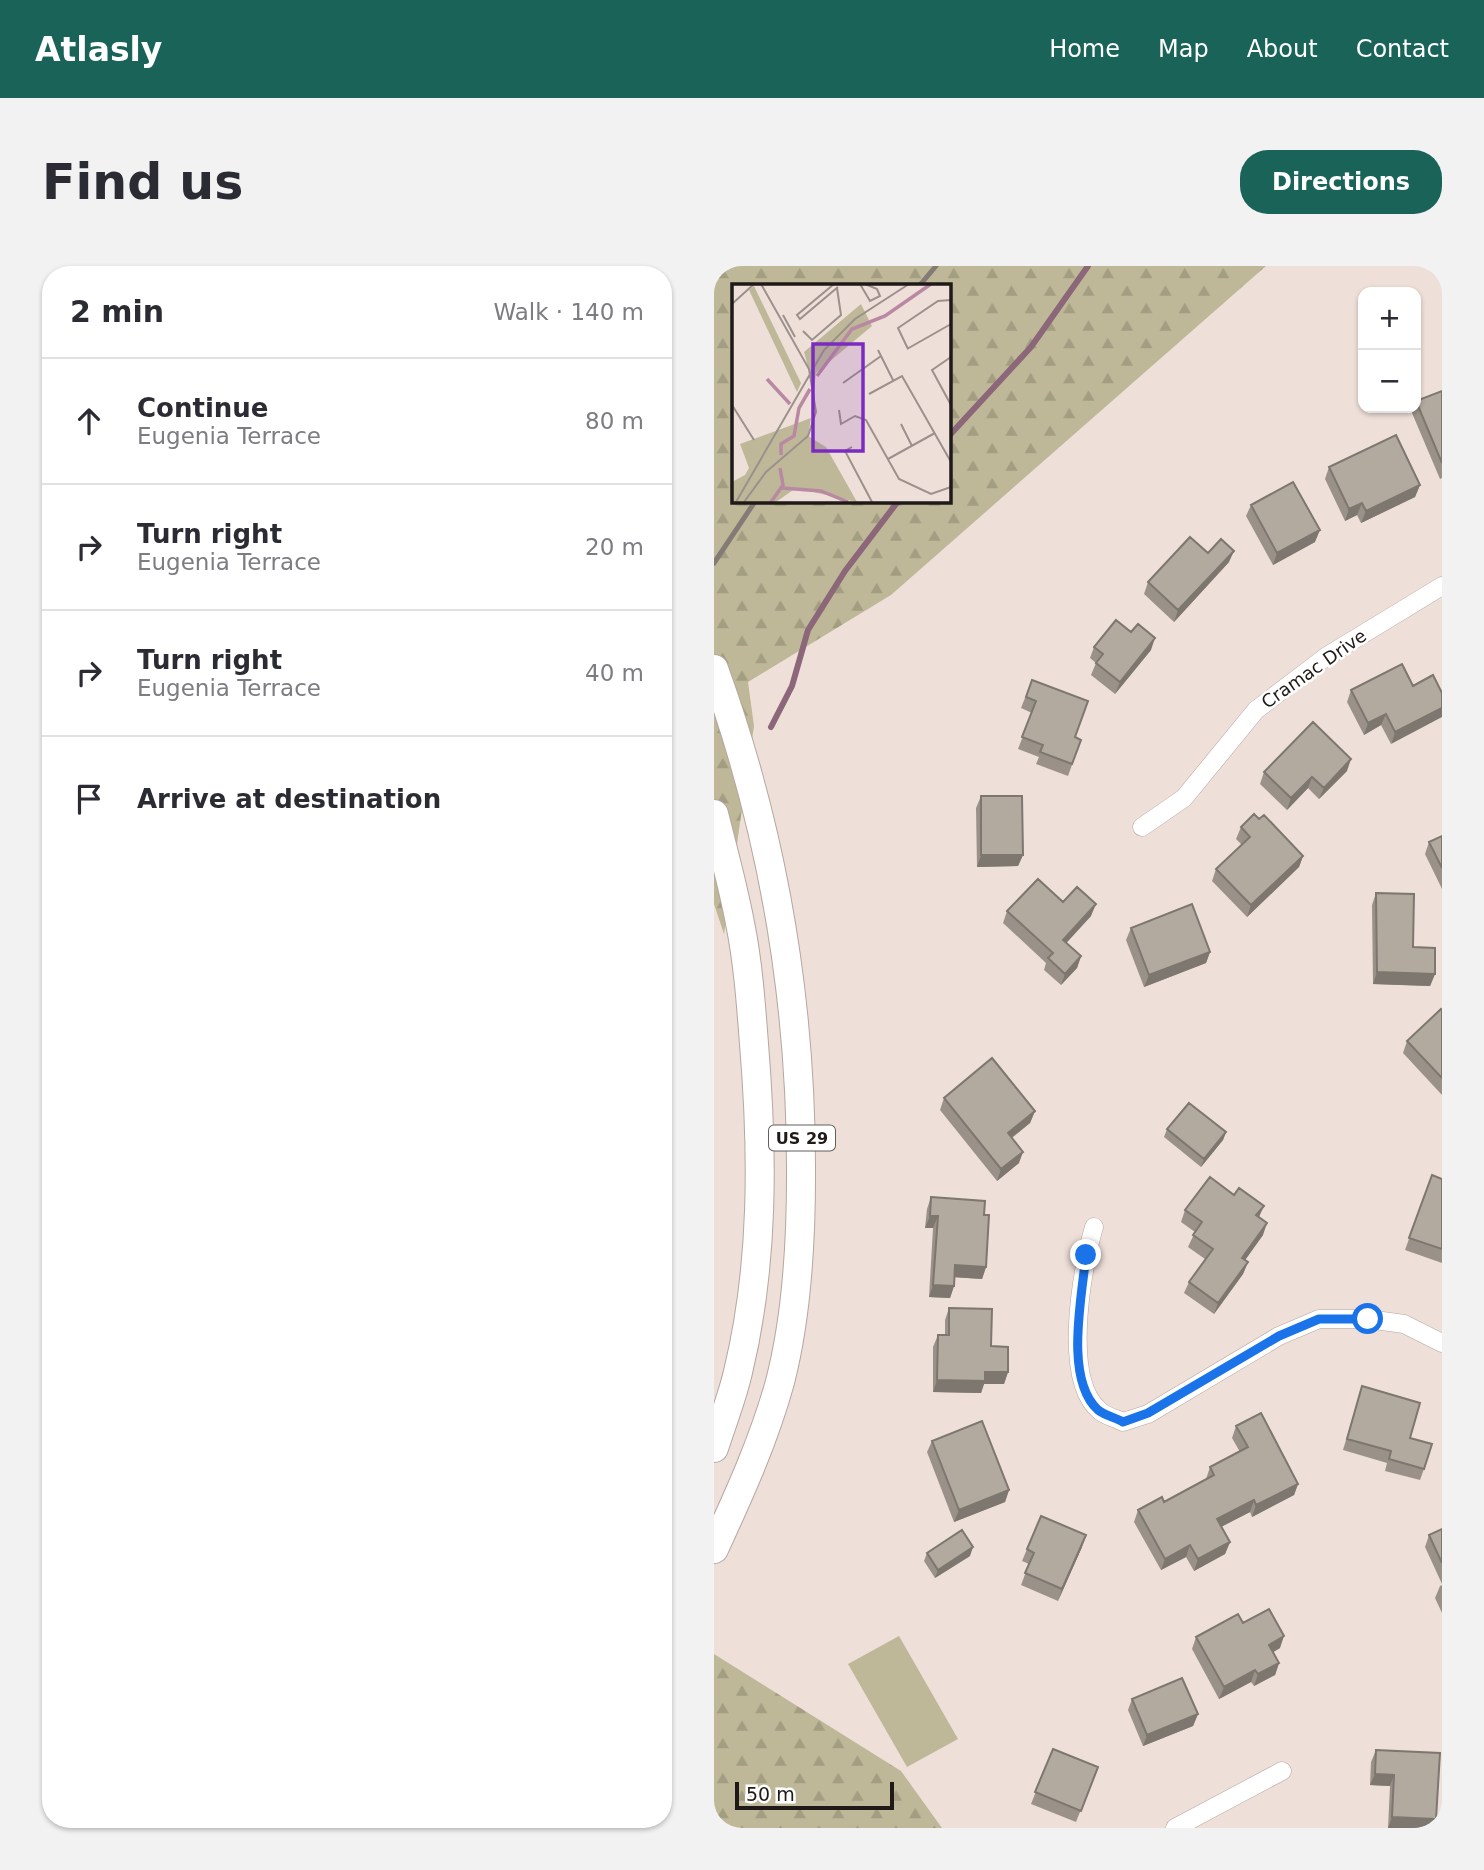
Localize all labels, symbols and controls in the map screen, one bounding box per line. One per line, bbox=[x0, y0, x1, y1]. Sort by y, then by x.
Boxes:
text: Atlasly bbox=[35, 30, 162, 69]
text: Home bbox=[1049, 35, 1120, 63]
text: Map bbox=[1158, 35, 1209, 63]
text: About bbox=[1247, 35, 1318, 63]
text: Contact bbox=[1356, 35, 1449, 63]
button: Directions bbox=[1240, 150, 1442, 214]
text: Find us bbox=[42, 154, 243, 211]
inset map bbox=[732, 284, 950, 502]
map controls bbox=[1358, 287, 1421, 413]
button: + bbox=[1358, 287, 1421, 350]
text: 2 min bbox=[70, 294, 164, 329]
text: Walk · 140 m bbox=[493, 299, 644, 325]
button: − bbox=[1358, 350, 1421, 413]
text: Continue bbox=[137, 393, 268, 423]
icon: ahead bbox=[70, 402, 108, 440]
text: 80 m bbox=[585, 408, 644, 434]
text: Eugenia Terrace bbox=[137, 423, 321, 449]
text: Turn right bbox=[137, 519, 282, 549]
icon: right bbox=[70, 528, 108, 566]
text: 20 m bbox=[585, 534, 644, 560]
text: Eugenia Terrace bbox=[137, 549, 321, 575]
street label: Cramac Drive bbox=[1257, 625, 1370, 713]
text: Turn right bbox=[137, 645, 282, 675]
icon: right bbox=[70, 654, 108, 692]
text: 40 m bbox=[585, 660, 644, 686]
text: Eugenia Terrace bbox=[137, 675, 321, 701]
icon: arrive bbox=[70, 780, 108, 818]
text: Arrive at destination bbox=[137, 784, 441, 814]
road number: US 29 bbox=[769, 1126, 835, 1150]
route end bbox=[1070, 1239, 1101, 1270]
route start bbox=[1352, 1303, 1383, 1334]
scale bar bbox=[735, 1779, 894, 1811]
text: 50 m bbox=[746, 1783, 795, 1805]

